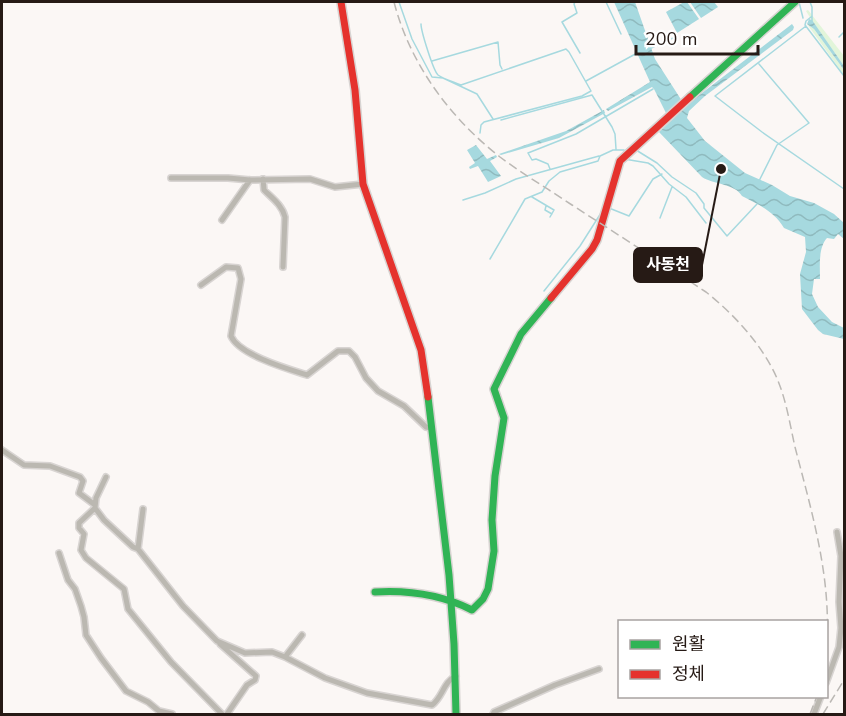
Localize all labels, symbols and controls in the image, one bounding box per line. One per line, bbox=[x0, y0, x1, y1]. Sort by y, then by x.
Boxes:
scale bar bbox=[636, 18, 758, 56]
text: 200 m bbox=[645, 27, 697, 51]
callout: 사동천 bbox=[634, 248, 702, 282]
text: 사동천 bbox=[646, 254, 690, 276]
legend bbox=[618, 620, 828, 698]
text: 원활 bbox=[672, 632, 705, 656]
text: 정체 bbox=[672, 662, 705, 686]

